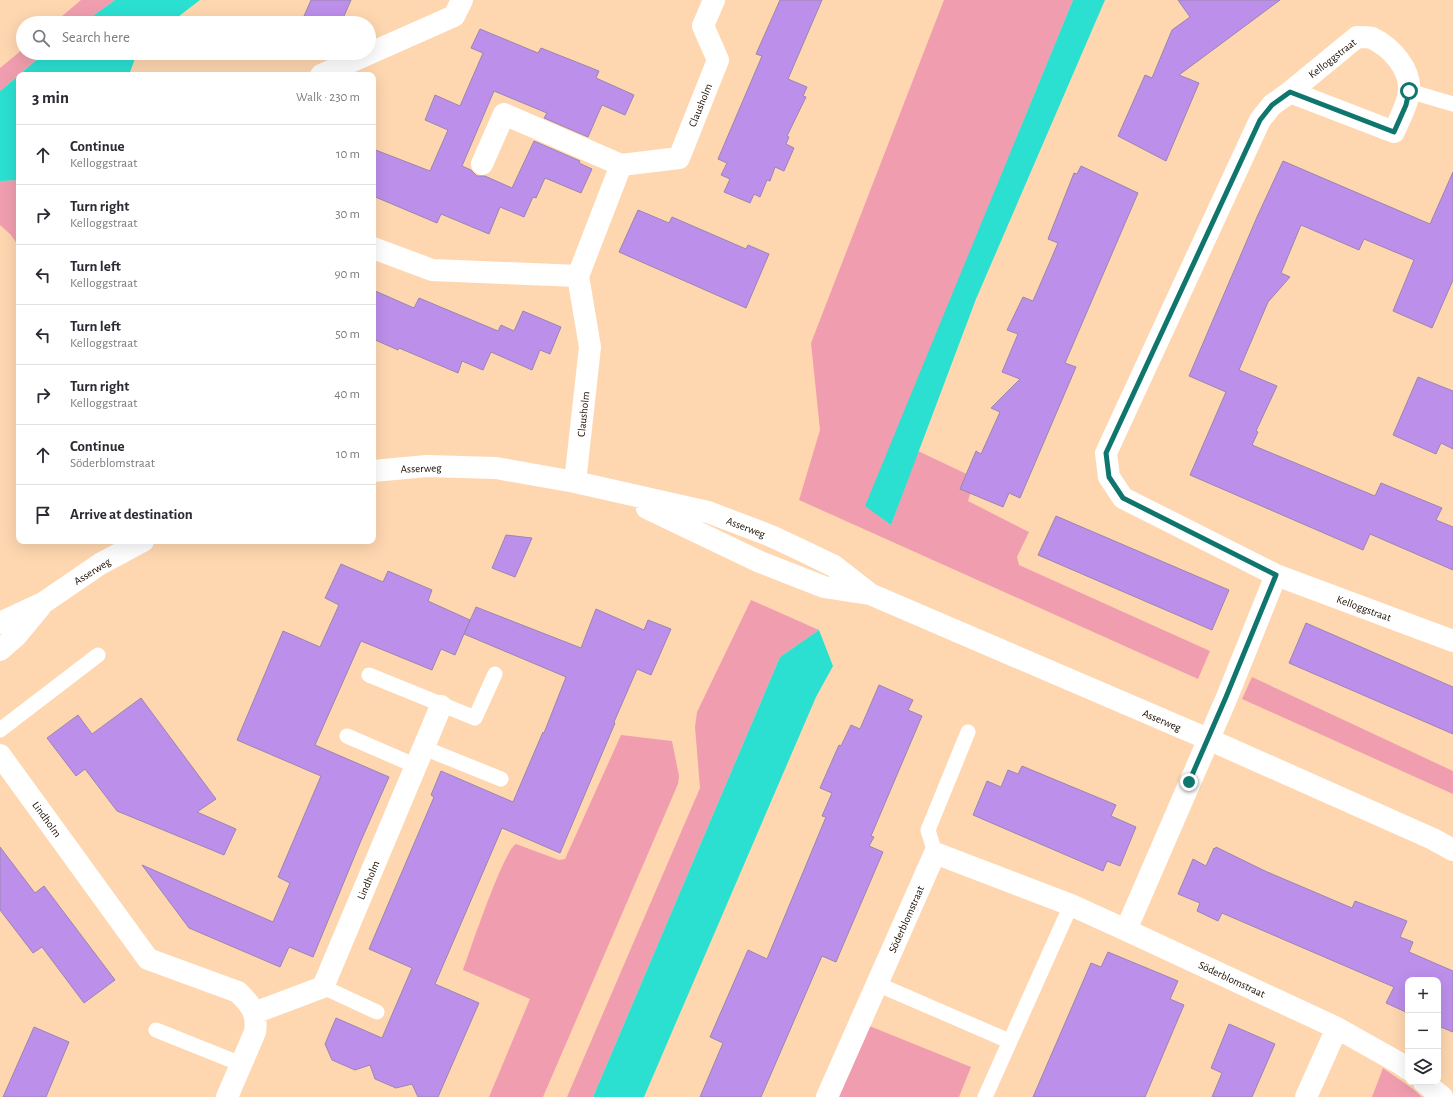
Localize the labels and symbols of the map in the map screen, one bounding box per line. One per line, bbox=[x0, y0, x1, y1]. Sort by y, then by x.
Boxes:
street label: Kelloggstraat bbox=[1306, 36, 1359, 80]
street label: Clausholm bbox=[687, 82, 714, 129]
route start bbox=[1400, 82, 1418, 100]
street label: Clausholm bbox=[576, 390, 591, 437]
street label: Asserweg bbox=[400, 462, 442, 475]
street label: Asserweg bbox=[725, 515, 767, 540]
street label: Asserweg bbox=[72, 556, 113, 587]
street label: Kelloggstraat bbox=[1335, 594, 1393, 624]
street label: Asserweg bbox=[1141, 707, 1183, 734]
route end bbox=[1180, 773, 1198, 791]
street label: Lindholm bbox=[30, 799, 63, 839]
street label: Lindholm bbox=[355, 859, 382, 901]
street label: Söderblomstraat bbox=[887, 884, 926, 954]
street label: Söderblomstraat bbox=[1197, 959, 1267, 1000]

